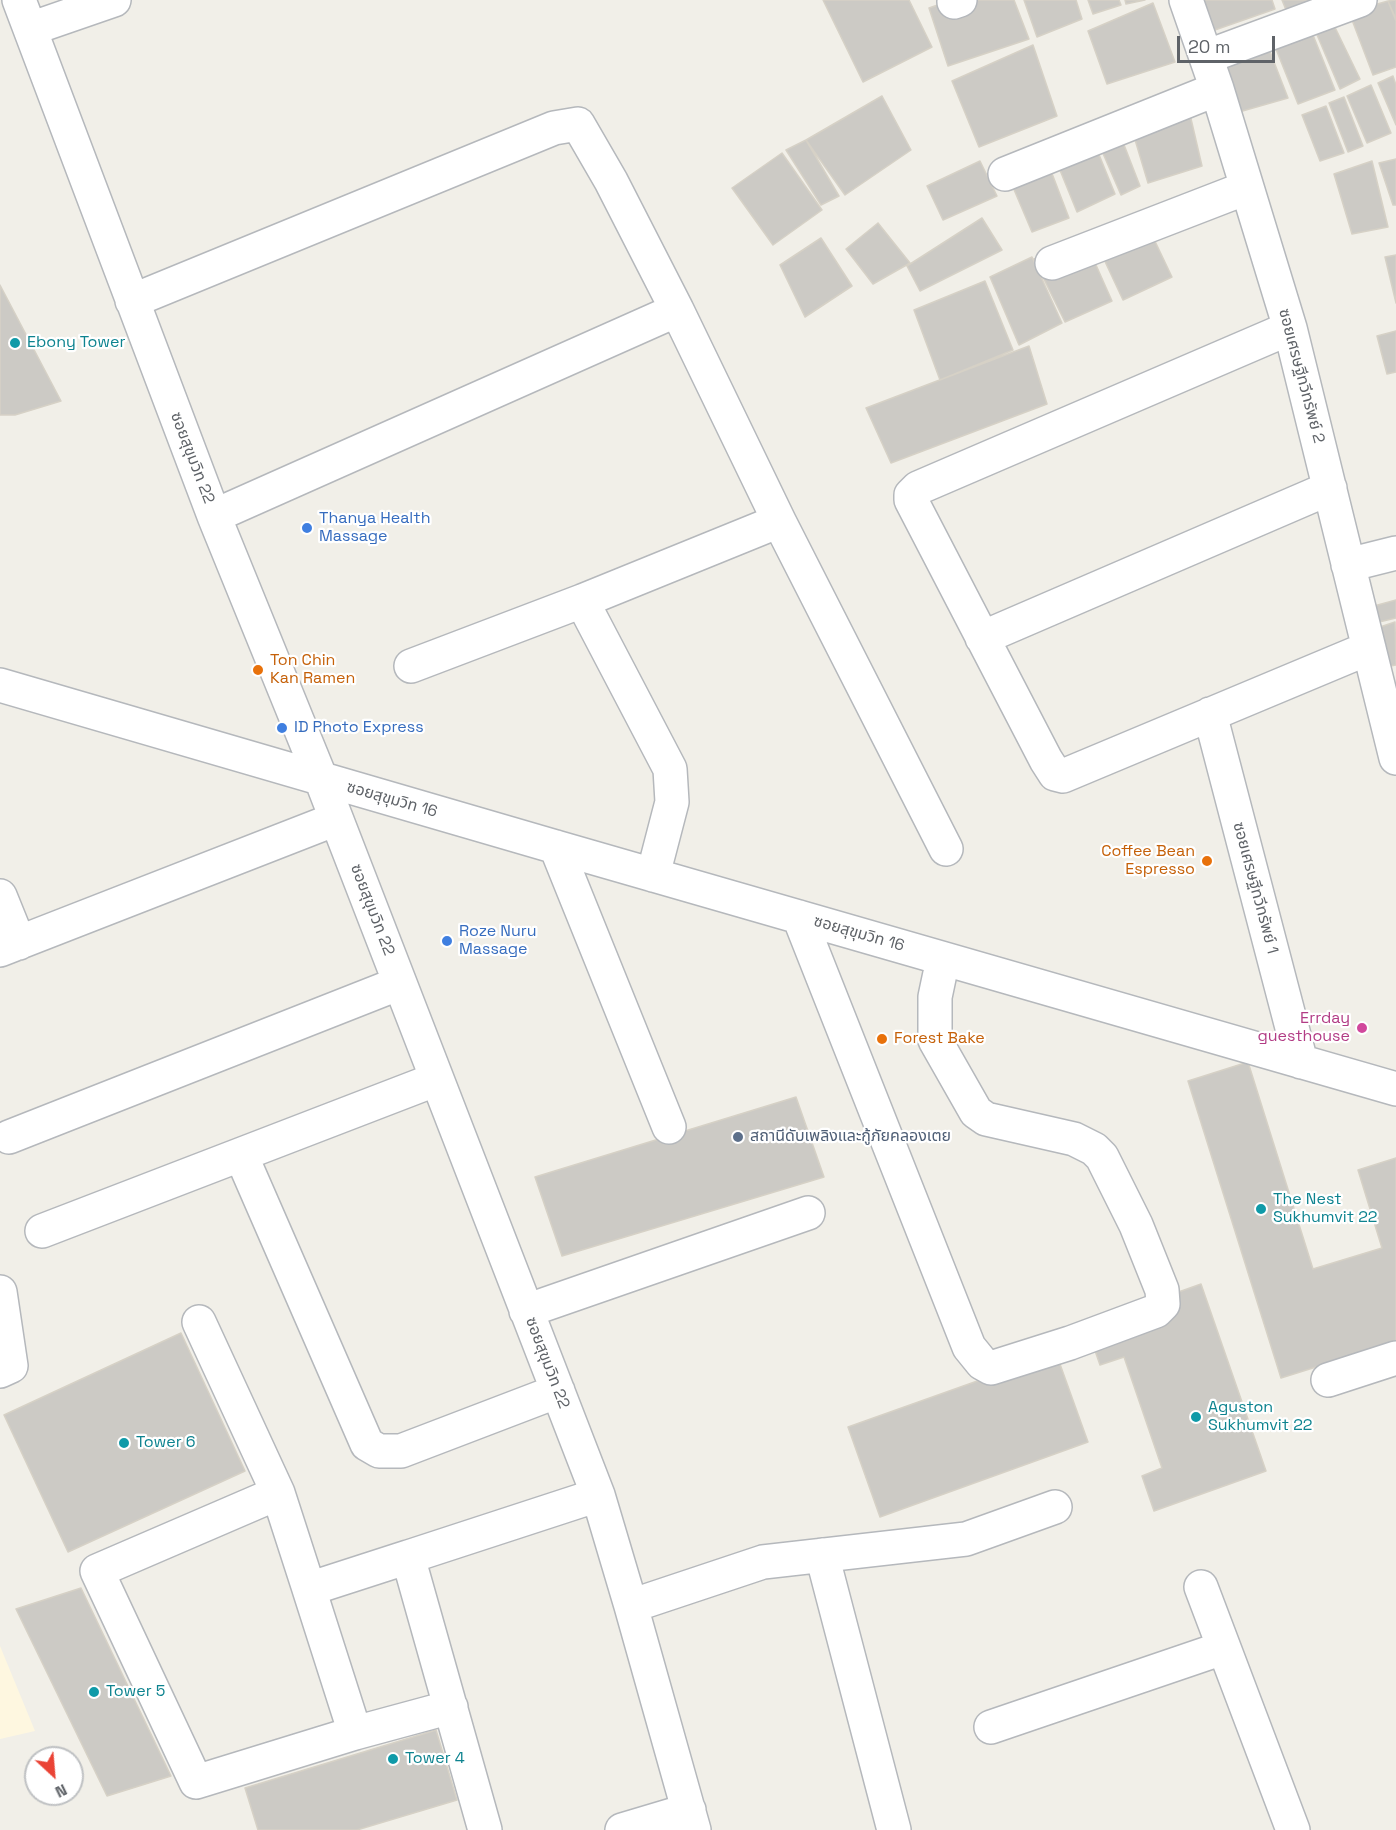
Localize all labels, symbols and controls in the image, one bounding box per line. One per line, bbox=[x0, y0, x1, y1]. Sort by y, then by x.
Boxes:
scale bar bbox=[1180, 24, 1278, 62]
text: 20 m bbox=[1188, 35, 1231, 58]
street label: ซอยเศรษฐีทวีทรัพย์ 2 bbox=[1274, 307, 1328, 445]
place label: Ebony Tower bbox=[27, 333, 125, 353]
marker: Ebony Tower bbox=[8, 336, 22, 350]
street label: ซอยสุขุมวิท 22 bbox=[166, 410, 218, 506]
place label: Thanya Health Massage bbox=[319, 509, 430, 547]
marker: Thanya Health Massage bbox=[300, 521, 314, 535]
place label: Ton Chin Kan Ramen bbox=[270, 651, 355, 689]
marker: Ton Chin Kan Ramen bbox=[251, 663, 265, 677]
place label: ID Photo Express bbox=[294, 718, 424, 738]
marker: ID Photo Express bbox=[275, 721, 289, 735]
street label: ซอยสุขุมวิท 16 bbox=[344, 778, 440, 822]
street label: ซอยเศรษฐีทวีทรัพย์ 1 bbox=[1228, 820, 1282, 956]
place label: Coffee Bean Espresso bbox=[1101, 842, 1195, 880]
marker: Coffee Bean Espresso bbox=[1200, 854, 1214, 868]
street label: ซอยสุขุมวิท 22 bbox=[346, 862, 398, 958]
street label: ซอยสุขุมวิท 16 bbox=[811, 912, 907, 956]
place label: Roze Nuru Massage bbox=[459, 922, 537, 960]
marker: Roze Nuru Massage bbox=[440, 934, 454, 948]
place label: Errday guesthouse bbox=[1257, 1009, 1350, 1047]
marker: Errday guesthouse bbox=[1355, 1021, 1369, 1035]
place label: Forest Bake bbox=[894, 1029, 985, 1049]
marker: Forest Bake bbox=[875, 1032, 889, 1046]
place label: สถานีดับเพลิงและกู้ภัยคลองเตย bbox=[750, 1127, 951, 1147]
marker: สถานีดับเพลิงและกู้ภัยคลองเตย bbox=[731, 1130, 745, 1144]
place label: The Nest Sukhumvit 22 bbox=[1273, 1190, 1378, 1228]
marker: The Nest Sukhumvit 22 bbox=[1254, 1202, 1268, 1216]
street label: ซอยสุขุมวิท 22 bbox=[521, 1315, 573, 1411]
place label: Aguston Sukhumvit 22 bbox=[1208, 1398, 1313, 1436]
marker: Aguston Sukhumvit 22 bbox=[1189, 1410, 1203, 1424]
place label: Tower 6 bbox=[136, 1433, 196, 1453]
marker: Tower 6 bbox=[117, 1436, 131, 1450]
place label: Tower 5 bbox=[106, 1682, 165, 1702]
marker: Tower 5 bbox=[87, 1685, 101, 1699]
north arrow bbox=[24, 1746, 84, 1806]
place label: Tower 4 bbox=[405, 1749, 465, 1769]
marker: Tower 4 bbox=[386, 1752, 400, 1766]
text: N bbox=[52, 1779, 71, 1803]

